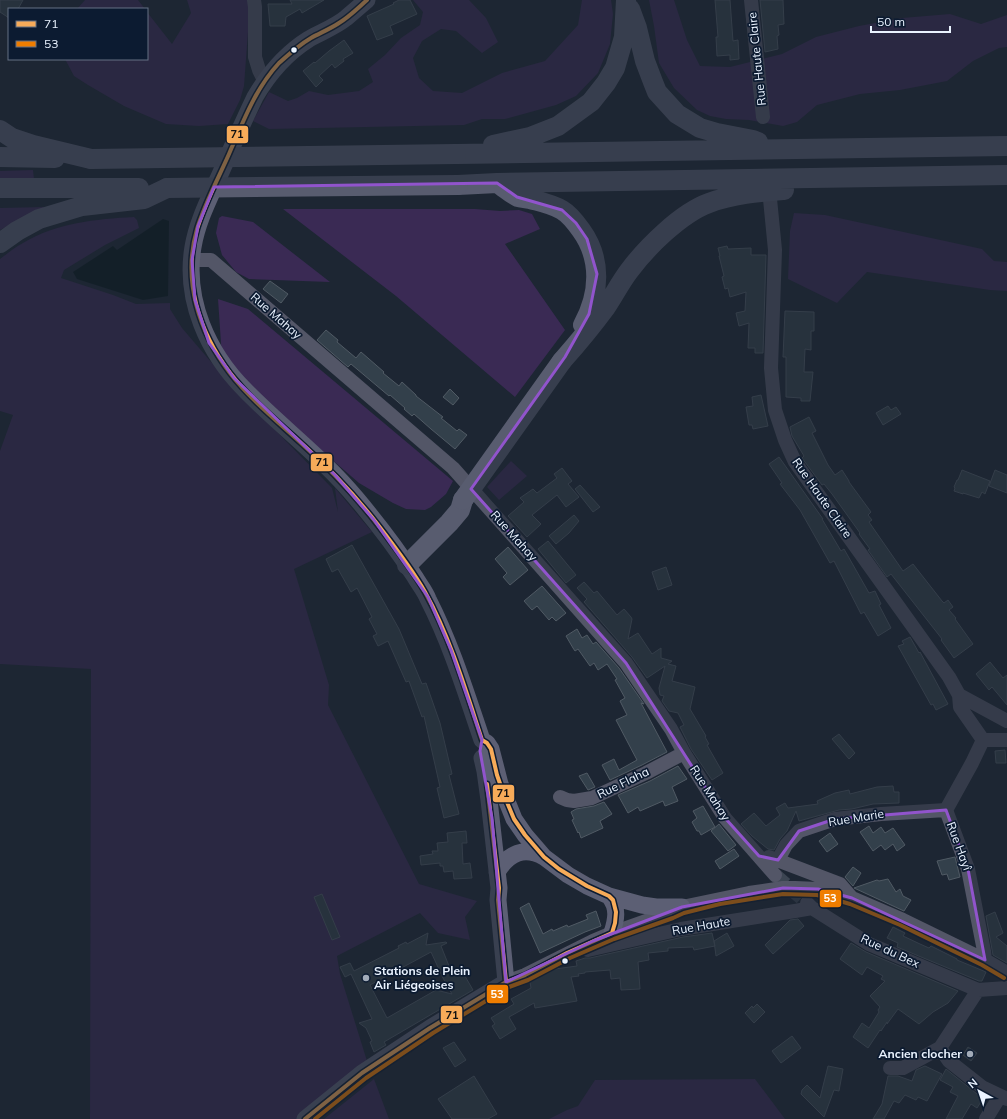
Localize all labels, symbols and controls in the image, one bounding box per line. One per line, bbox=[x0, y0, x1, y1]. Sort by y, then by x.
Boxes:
legend bbox=[8, 8, 148, 60]
scale bar bbox=[871, 8, 950, 34]
street label: Rue Haute Claire bbox=[744, 12, 769, 107]
text: 50 m bbox=[877, 14, 905, 29]
text: 71 bbox=[44, 16, 58, 31]
text: 53 bbox=[44, 36, 58, 51]
unlabelled marker bbox=[289, 45, 299, 55]
line badge: 71 bbox=[226, 125, 249, 144]
text: 71 bbox=[230, 127, 244, 141]
street label: Rue Mahay bbox=[248, 289, 305, 342]
line badge: 71 bbox=[310, 453, 333, 472]
text: 71 bbox=[315, 455, 329, 469]
street label: Rue Haute Claire bbox=[789, 455, 855, 540]
street label: Rue Mahay bbox=[488, 507, 541, 565]
street label: Rue Mahay bbox=[687, 762, 734, 824]
street label: Rue Flaha bbox=[594, 764, 651, 802]
line badge: 71 bbox=[492, 784, 515, 803]
text: 71 bbox=[496, 786, 510, 800]
street label: Rue Marie bbox=[827, 806, 885, 829]
street label: Rue Hayî bbox=[944, 820, 976, 873]
line badge: 53 bbox=[819, 889, 842, 908]
text: 53 bbox=[823, 891, 837, 905]
street label: Rue Haute bbox=[671, 913, 731, 938]
street label: Rue du Bex bbox=[858, 930, 923, 971]
unlabelled marker bbox=[560, 956, 570, 966]
place label: Stations de Plein Air Liégeoises bbox=[374, 963, 470, 992]
marker: Stations de Plein Air Liégeoises bbox=[361, 973, 371, 983]
line badge: 53 bbox=[486, 984, 509, 1004]
text: 53 bbox=[490, 987, 504, 1001]
line badge: 71 bbox=[440, 1005, 463, 1024]
text: 71 bbox=[445, 1008, 459, 1022]
place label: Ancien clocher bbox=[879, 1046, 962, 1061]
marker: Ancien clocher bbox=[965, 1049, 975, 1059]
north arrow bbox=[959, 1071, 999, 1111]
text: N bbox=[965, 1075, 980, 1091]

